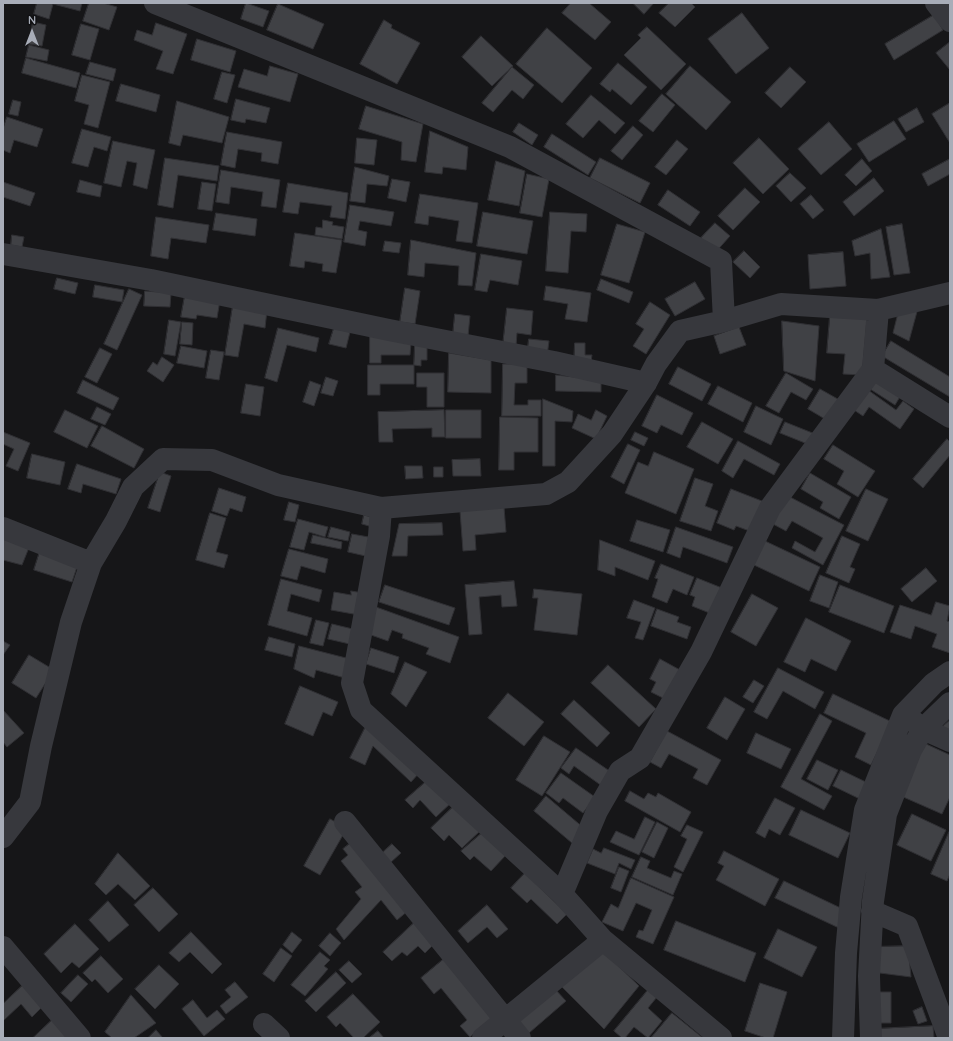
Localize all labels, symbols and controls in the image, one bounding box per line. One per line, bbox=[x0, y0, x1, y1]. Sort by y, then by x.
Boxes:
north arrow bbox=[12, 12, 52, 52]
text: N bbox=[28, 13, 36, 27]

